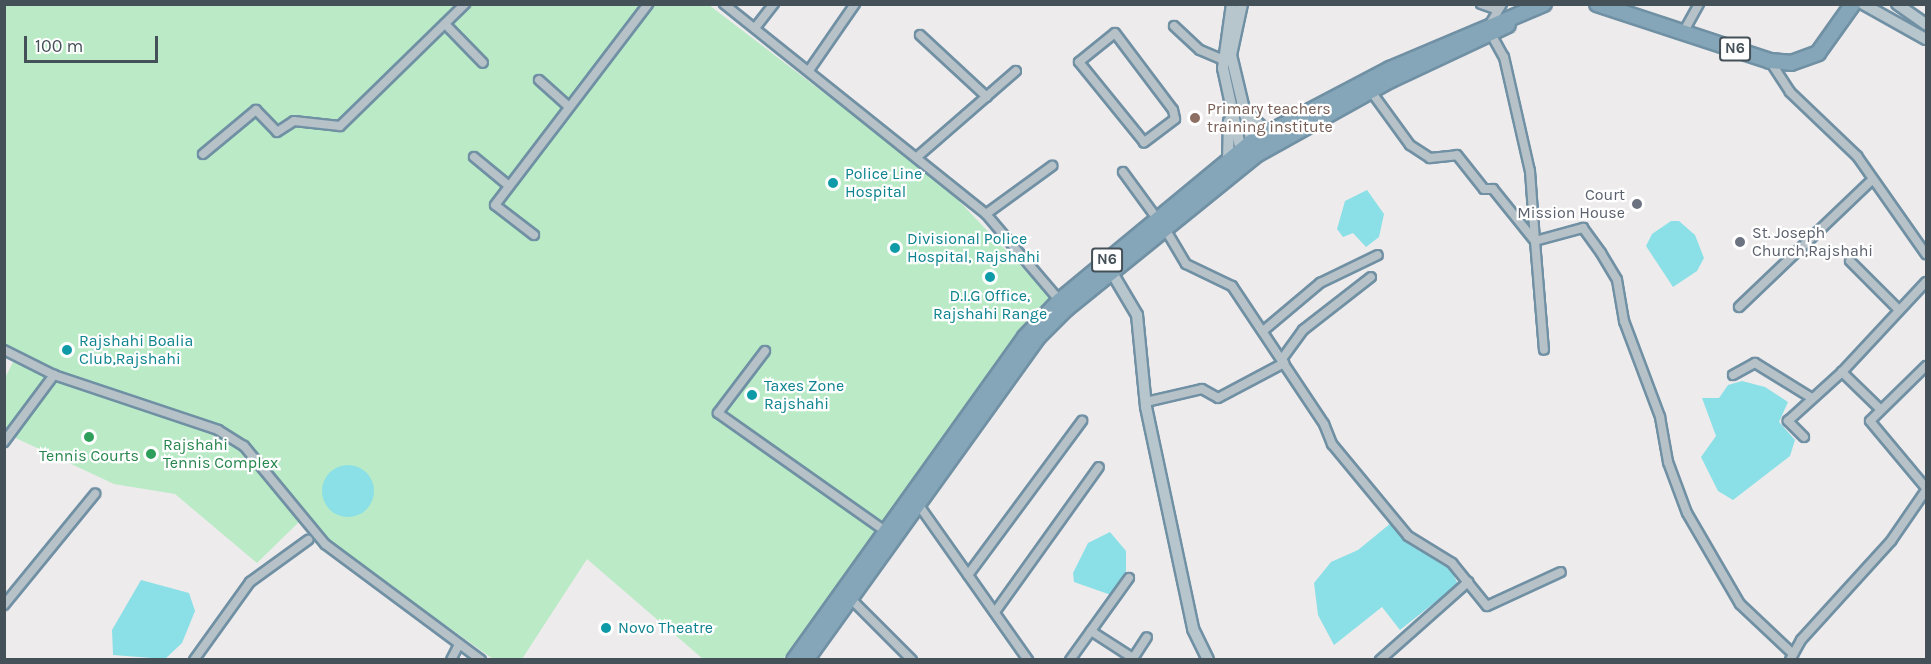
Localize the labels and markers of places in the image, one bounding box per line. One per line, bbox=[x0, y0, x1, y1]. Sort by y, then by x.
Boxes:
place label: Primary teachers training institute bbox=[1207, 99, 1333, 137]
marker: Primary teachers training institute bbox=[1188, 111, 1202, 125]
place label: Police Line Hospital bbox=[845, 164, 922, 202]
marker: Police Line Hospital bbox=[826, 176, 840, 190]
place label: Court Mission House bbox=[1517, 185, 1625, 223]
marker: Court Mission House bbox=[1630, 197, 1644, 211]
place label: St. Joseph Church,Rajshahi bbox=[1752, 223, 1873, 261]
place label: Divisional Police Hospital, Rajshahi bbox=[907, 229, 1040, 267]
marker: St. Joseph Church,Rajshahi bbox=[1733, 235, 1747, 249]
marker: Divisional Police Hospital, Rajshahi bbox=[888, 241, 902, 255]
marker: D.I.G Office, Rajshahi Range bbox=[983, 270, 997, 284]
place label: D.I.G Office, Rajshahi Range bbox=[933, 286, 1047, 324]
place label: Rajshahi Boalia Club,Rajshahi bbox=[79, 331, 193, 369]
marker: Rajshahi Boalia Club,Rajshahi bbox=[60, 343, 74, 357]
place label: Taxes Zone Rajshahi bbox=[764, 376, 844, 414]
marker: Taxes Zone Rajshahi bbox=[745, 388, 759, 402]
marker: Tennis Courts bbox=[82, 430, 96, 444]
place label: Rajshahi Tennis Complex bbox=[163, 435, 278, 473]
place label: Tennis Courts bbox=[39, 446, 139, 466]
marker: Rajshahi Tennis Complex bbox=[144, 447, 158, 461]
place label: Novo Theatre bbox=[618, 618, 713, 638]
marker: Novo Theatre bbox=[599, 621, 613, 635]

